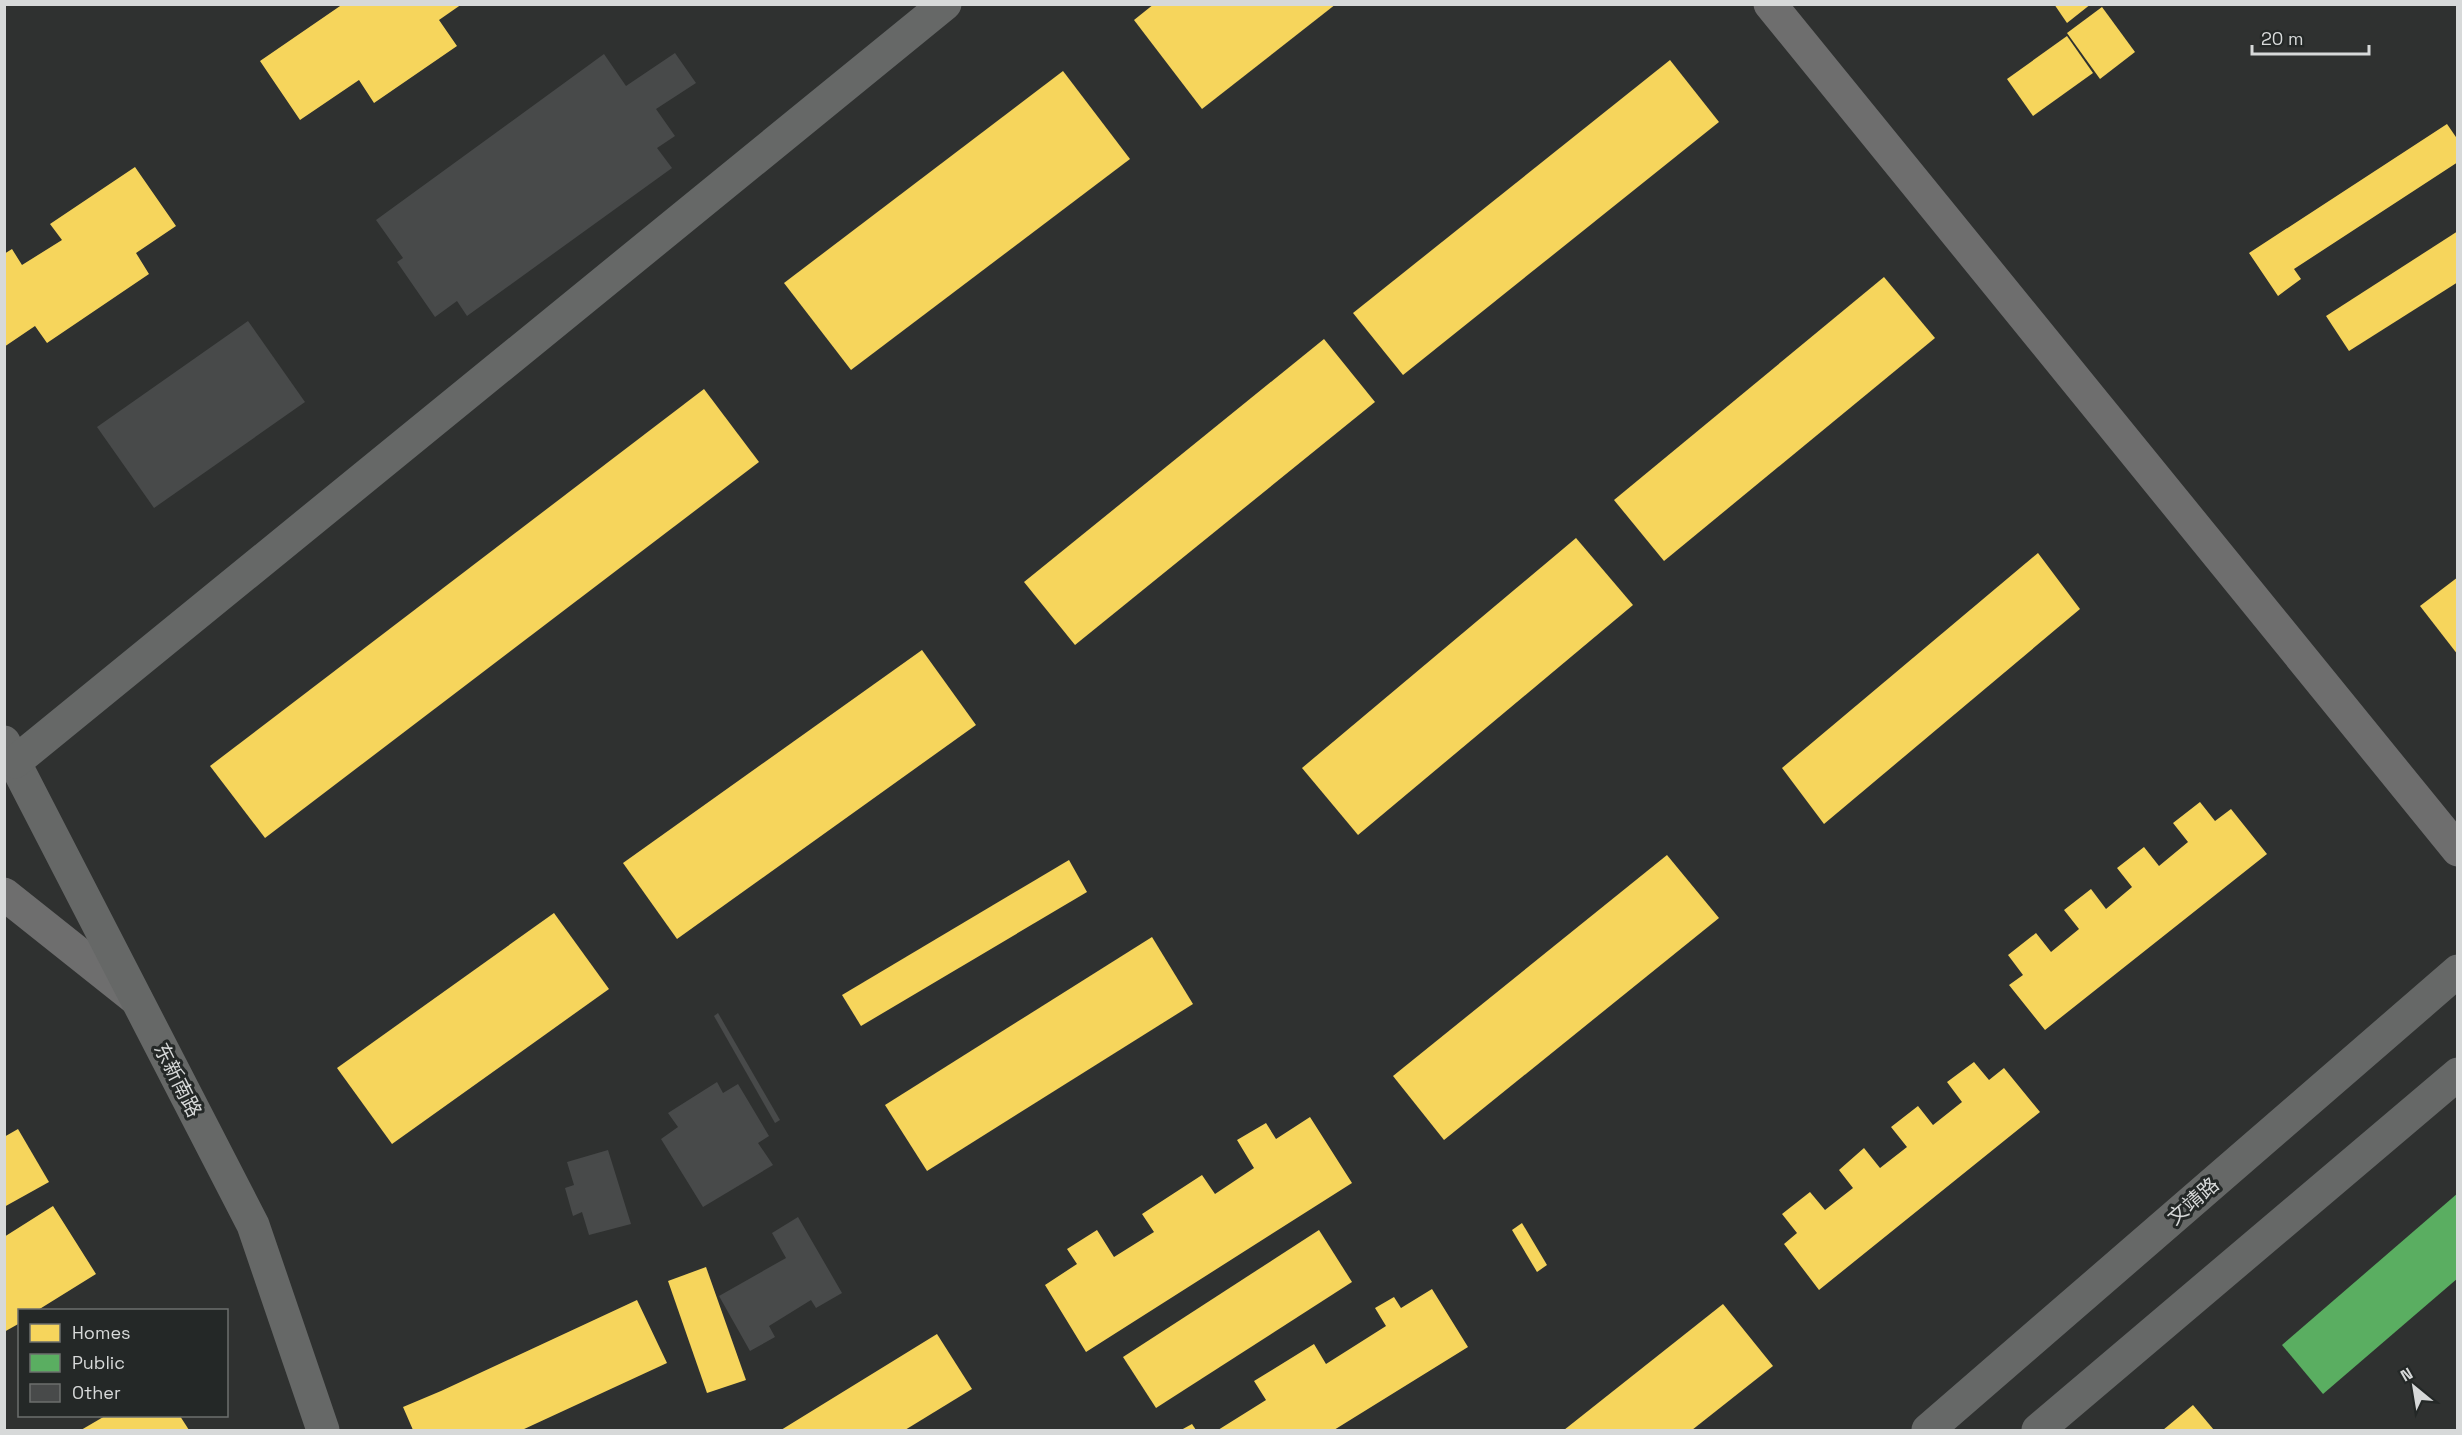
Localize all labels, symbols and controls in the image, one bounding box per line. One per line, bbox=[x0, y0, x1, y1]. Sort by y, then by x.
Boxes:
scale bar bbox=[2252, 18, 2369, 56]
text: 20 m bbox=[2261, 27, 2304, 50]
street label: 东新南路 bbox=[148, 1038, 208, 1122]
street label: 文靖路 bbox=[2162, 1172, 2224, 1230]
legend bbox=[18, 1309, 228, 1417]
text: Homes bbox=[72, 1321, 131, 1344]
text: Public bbox=[72, 1351, 125, 1374]
north arrow bbox=[2384, 1357, 2444, 1417]
text: N bbox=[2397, 1363, 2417, 1386]
text: Other bbox=[72, 1381, 121, 1404]

